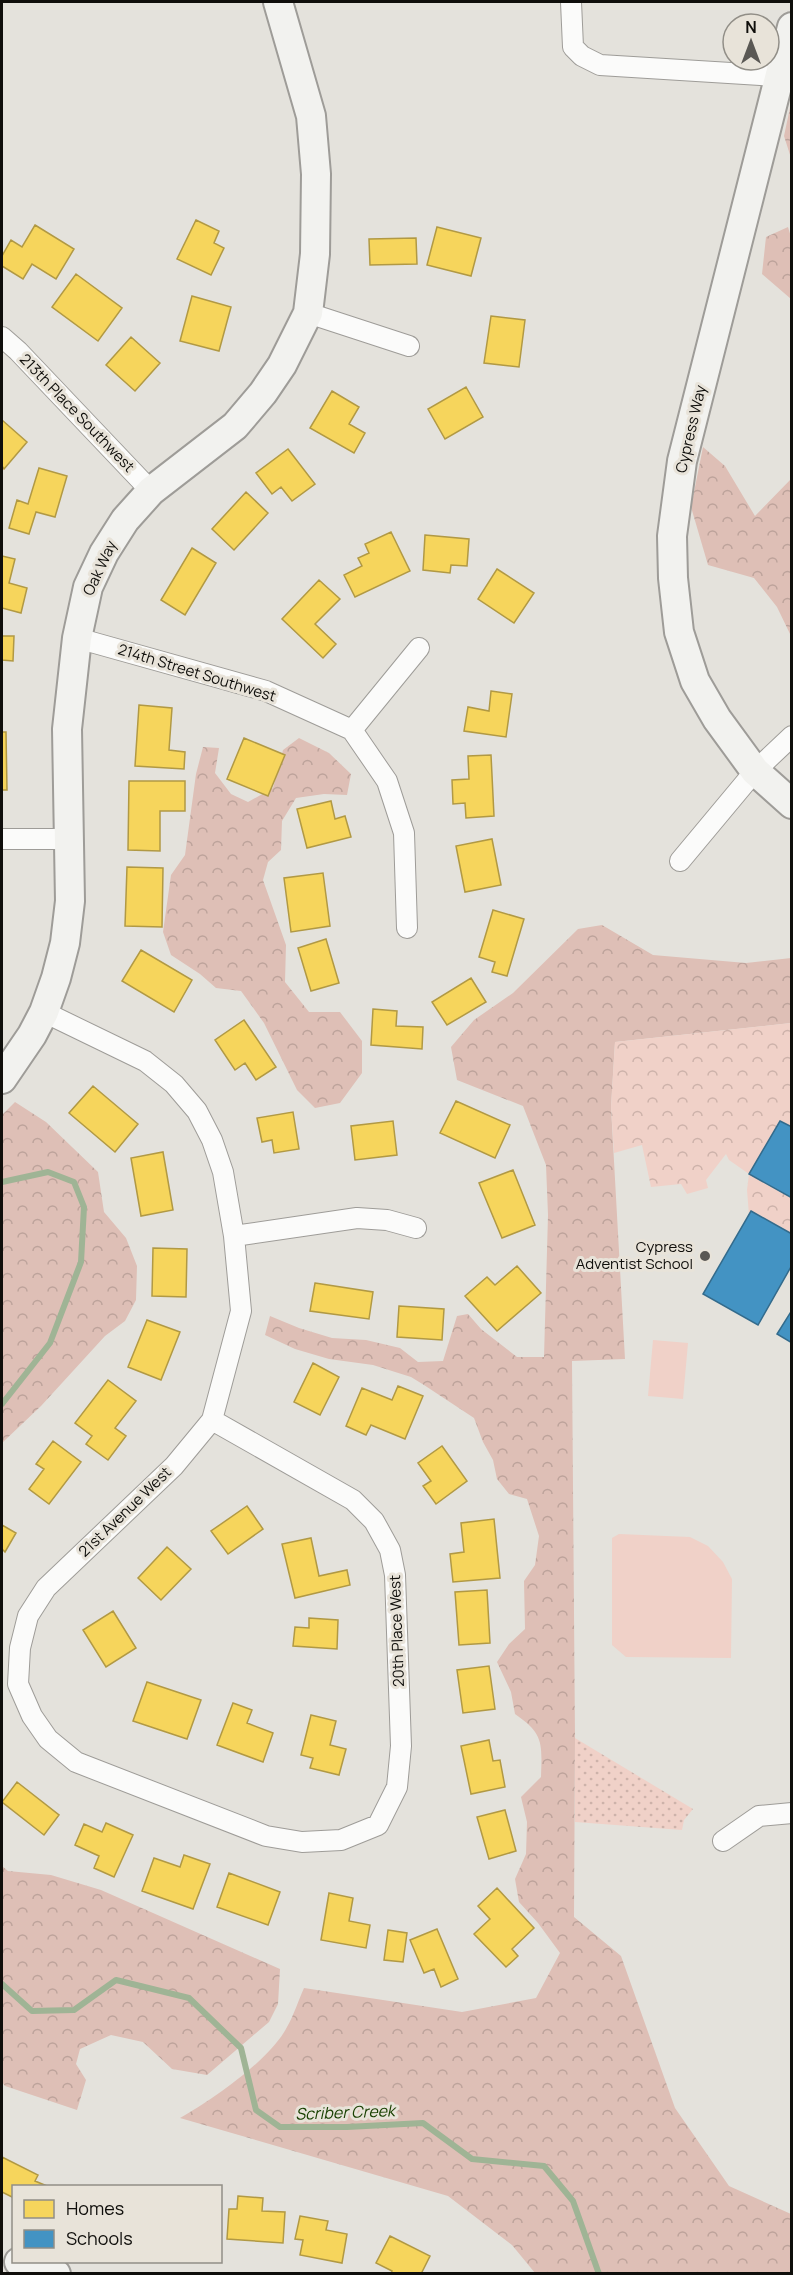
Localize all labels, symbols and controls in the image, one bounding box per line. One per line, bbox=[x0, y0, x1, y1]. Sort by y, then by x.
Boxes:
north arrow bbox=[721, 12, 781, 72]
text: N bbox=[745, 16, 757, 38]
street label: 213th Place Southwest bbox=[15, 349, 140, 476]
street label: Cypress Way bbox=[670, 383, 711, 475]
street label: Oak Way bbox=[78, 537, 122, 599]
street label: 214th Street Southwest bbox=[116, 639, 279, 707]
place label: Cypress Adventist School bbox=[576, 1236, 693, 1274]
marker: Cypress Adventist School bbox=[698, 1249, 712, 1263]
street label: 21st Avenue West bbox=[74, 1462, 176, 1561]
street label: 20th Place West bbox=[384, 1575, 409, 1687]
water label: Scriber Creek bbox=[295, 2099, 397, 2125]
legend bbox=[12, 2185, 222, 2263]
text: Homes bbox=[66, 2196, 124, 2220]
text: Schools bbox=[66, 2226, 133, 2250]

